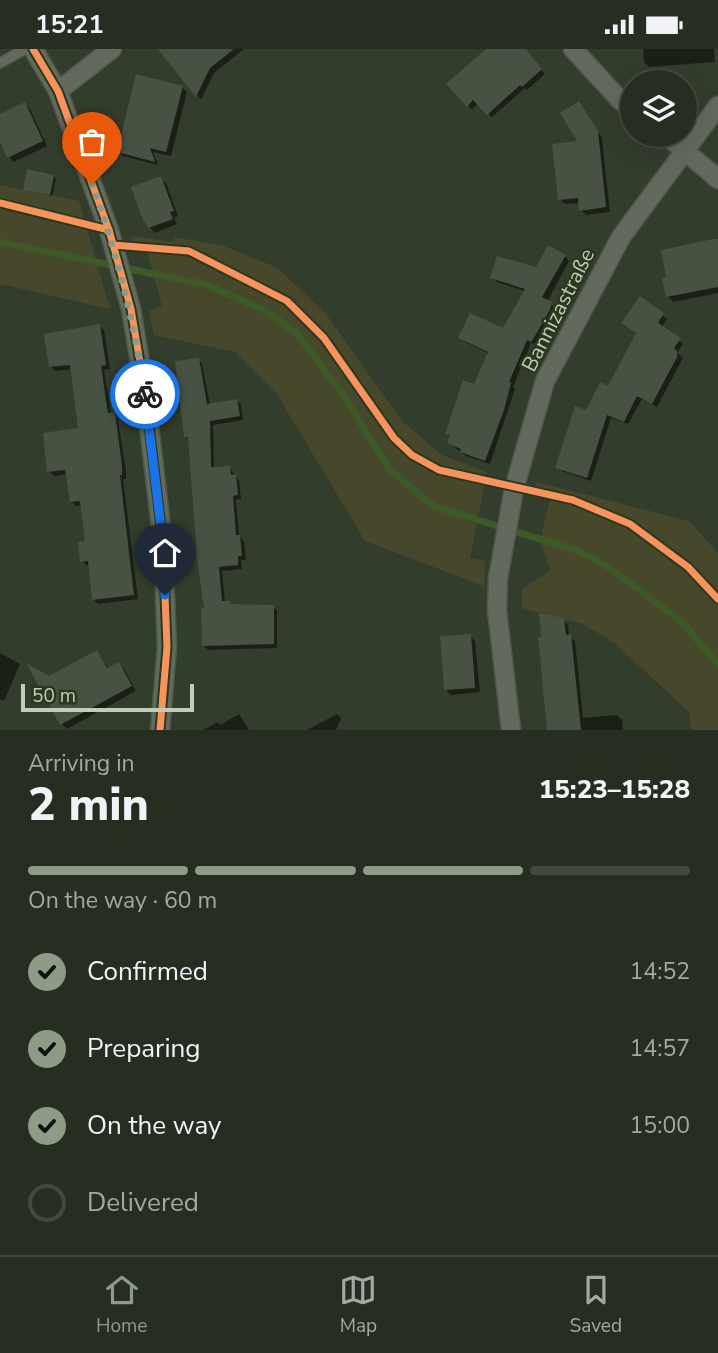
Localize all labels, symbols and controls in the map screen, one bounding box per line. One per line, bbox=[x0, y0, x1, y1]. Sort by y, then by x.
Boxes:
text: 15:21 bbox=[35, 7, 104, 42]
map controls bbox=[620, 70, 697, 147]
button: layers bbox=[620, 70, 697, 147]
pin bbox=[62, 112, 122, 184]
icon: bag bbox=[73, 123, 111, 161]
street label: Bannizastraße bbox=[515, 244, 601, 376]
courier bbox=[110, 359, 180, 429]
icon: bike bbox=[126, 375, 164, 413]
pin bbox=[135, 523, 195, 595]
icon: home bbox=[146, 534, 184, 572]
scale bar bbox=[21, 681, 194, 713]
text: 50 m bbox=[32, 683, 76, 709]
text: Arriving in bbox=[28, 748, 135, 779]
text: 15:23–15:28 bbox=[539, 772, 690, 807]
text: 2 min bbox=[28, 773, 149, 836]
text: On the way · 60 m bbox=[28, 885, 217, 916]
icon: check bbox=[28, 953, 66, 991]
text: Confirmed bbox=[87, 954, 208, 989]
text: 14:52 bbox=[630, 956, 690, 987]
icon: check bbox=[28, 1030, 66, 1068]
text: Preparing bbox=[87, 1031, 200, 1066]
text: 14:57 bbox=[630, 1033, 690, 1064]
icon: check bbox=[28, 1107, 66, 1145]
text: On the way bbox=[87, 1108, 221, 1143]
text: 15:00 bbox=[630, 1110, 690, 1141]
text: Delivered bbox=[87, 1185, 199, 1220]
tab: Home bbox=[96, 1271, 147, 1339]
tab: Map bbox=[339, 1271, 377, 1339]
tab: Saved bbox=[569, 1271, 622, 1339]

